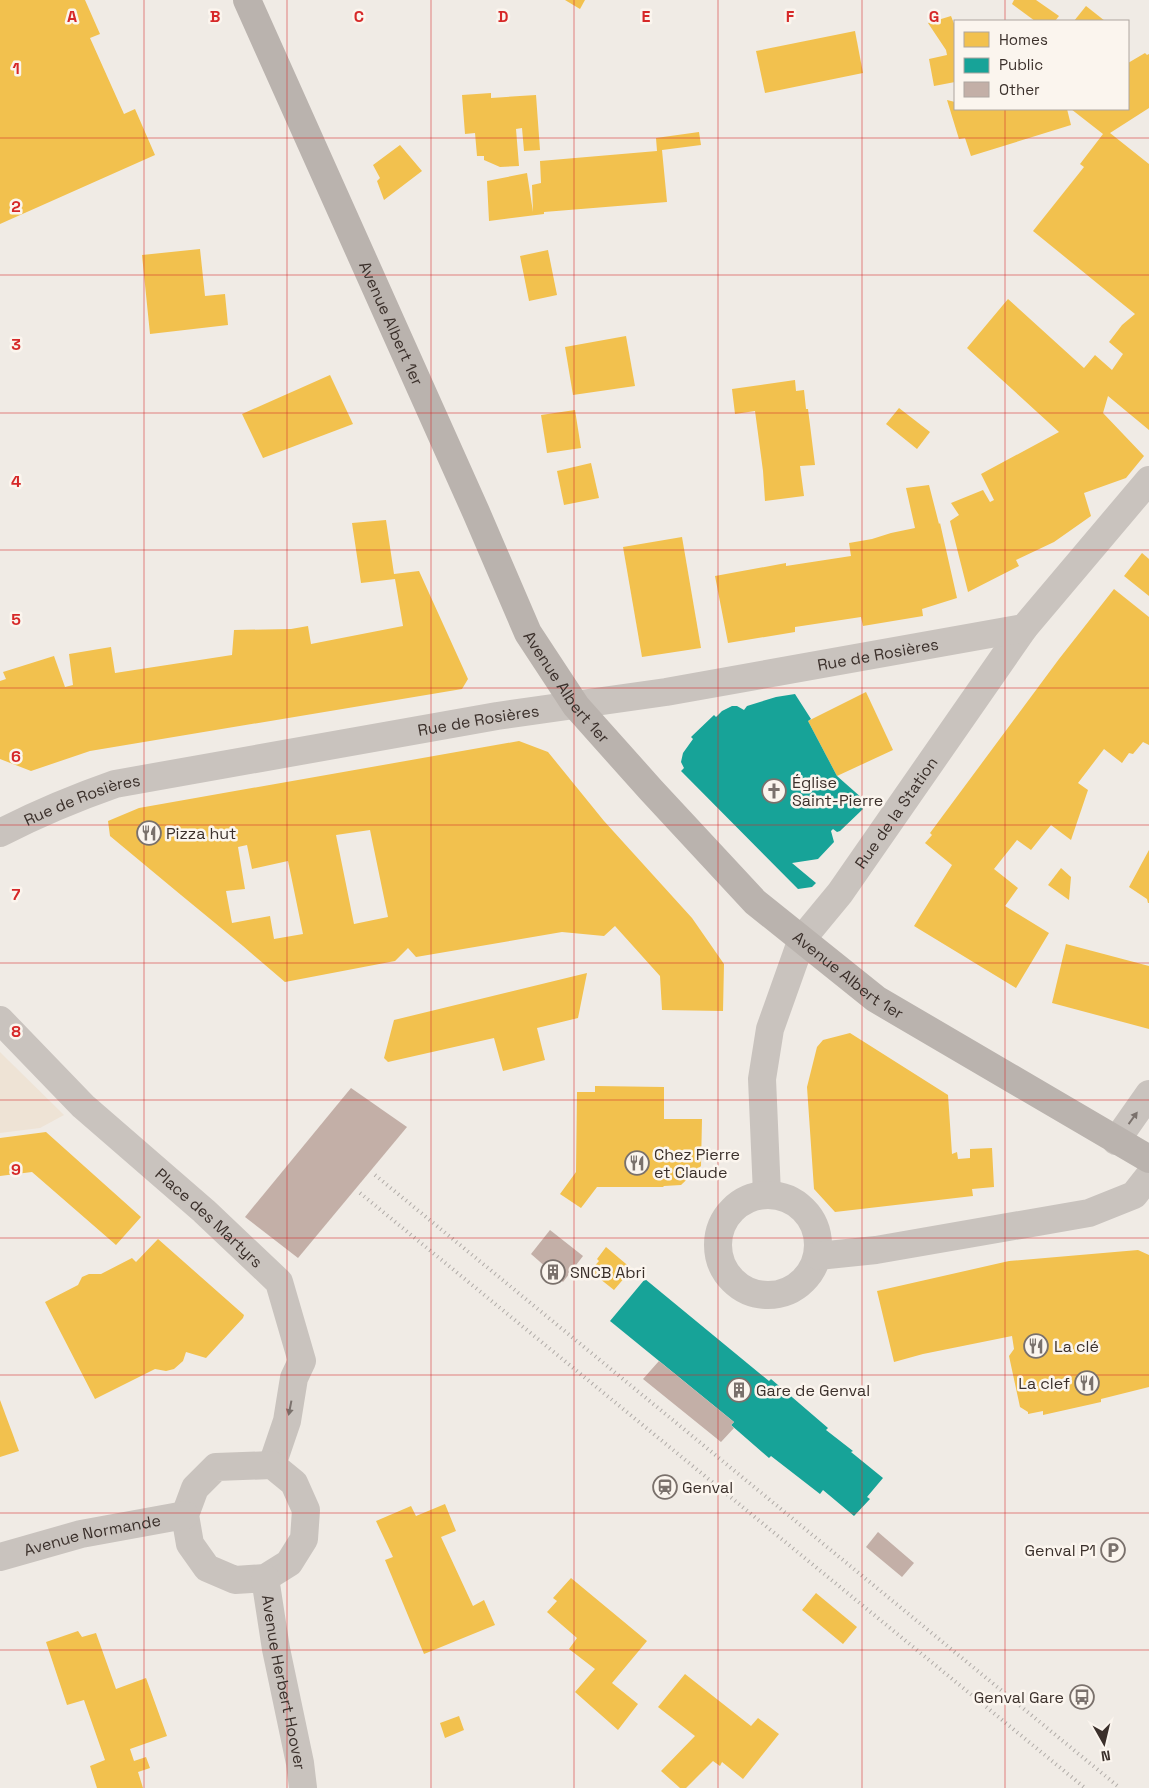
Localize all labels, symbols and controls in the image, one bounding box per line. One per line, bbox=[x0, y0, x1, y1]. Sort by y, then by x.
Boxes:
text: A bbox=[67, 6, 77, 27]
text: B bbox=[210, 6, 220, 27]
text: C bbox=[354, 6, 364, 27]
text: D bbox=[498, 6, 508, 27]
text: E bbox=[642, 6, 651, 27]
text: F bbox=[786, 6, 795, 27]
text: G bbox=[929, 6, 939, 27]
legend bbox=[954, 20, 1129, 110]
text: Homes bbox=[999, 30, 1048, 49]
text: Public bbox=[999, 55, 1043, 74]
text: 1 bbox=[12, 58, 20, 79]
text: Other bbox=[999, 80, 1040, 99]
text: 2 bbox=[11, 196, 21, 217]
street label: Avenue Albert 1er bbox=[355, 258, 428, 389]
text: 3 bbox=[11, 334, 21, 355]
text: 4 bbox=[11, 471, 21, 492]
text: 5 bbox=[11, 609, 21, 630]
street label: Avenue Albert 1er bbox=[519, 627, 615, 747]
street label: Rue de Rosières bbox=[815, 633, 940, 675]
street label: Rue de Rosières bbox=[416, 700, 540, 740]
text: 6 bbox=[11, 746, 21, 767]
street label: Rue de la Station bbox=[850, 752, 942, 872]
street label: Rue de Rosières bbox=[20, 769, 142, 830]
place label: Église Saint-Pierre bbox=[792, 772, 883, 811]
church icon: Église Saint-Pierre bbox=[761, 778, 787, 804]
restaurant icon: Pizza hut bbox=[136, 820, 162, 846]
place label: Pizza hut bbox=[166, 823, 236, 844]
text: 7 bbox=[12, 884, 21, 905]
street label: Avenue Albert 1er bbox=[789, 926, 908, 1024]
text: 8 bbox=[11, 1021, 21, 1042]
one-way arrow bbox=[1128, 1111, 1138, 1125]
place label: Chez Pierre et Claude bbox=[654, 1144, 740, 1183]
restaurant icon: Chez Pierre et Claude bbox=[624, 1150, 650, 1176]
text: 9 bbox=[11, 1159, 21, 1180]
street label: Place des Martyrs bbox=[151, 1163, 268, 1272]
building icon: SNCB Abri bbox=[540, 1259, 566, 1285]
place label: SNCB Abri bbox=[570, 1262, 646, 1283]
restaurant icon: La clé bbox=[1023, 1333, 1049, 1359]
place label: La clé bbox=[1054, 1336, 1099, 1357]
restaurant icon: La clef bbox=[1074, 1370, 1100, 1396]
place label: La clef bbox=[1018, 1373, 1070, 1394]
building icon: Gare de Genval bbox=[726, 1377, 752, 1403]
place label: Gare de Genval bbox=[756, 1380, 870, 1401]
one-way arrow bbox=[285, 1400, 293, 1416]
station icon: Genval bbox=[652, 1474, 678, 1500]
place label: Genval bbox=[682, 1477, 733, 1498]
street label: Avenue Normande bbox=[21, 1509, 162, 1560]
parking icon: Genval P1 bbox=[1100, 1537, 1126, 1563]
place label: Genval P1 bbox=[1024, 1540, 1096, 1561]
street label: Avenue Herbert Hoover bbox=[257, 1593, 311, 1771]
bus stop icon: Genval Gare bbox=[1069, 1684, 1095, 1710]
place label: Genval Gare bbox=[974, 1687, 1064, 1708]
north arrow bbox=[1079, 1718, 1129, 1768]
text: N bbox=[1100, 1746, 1112, 1765]

